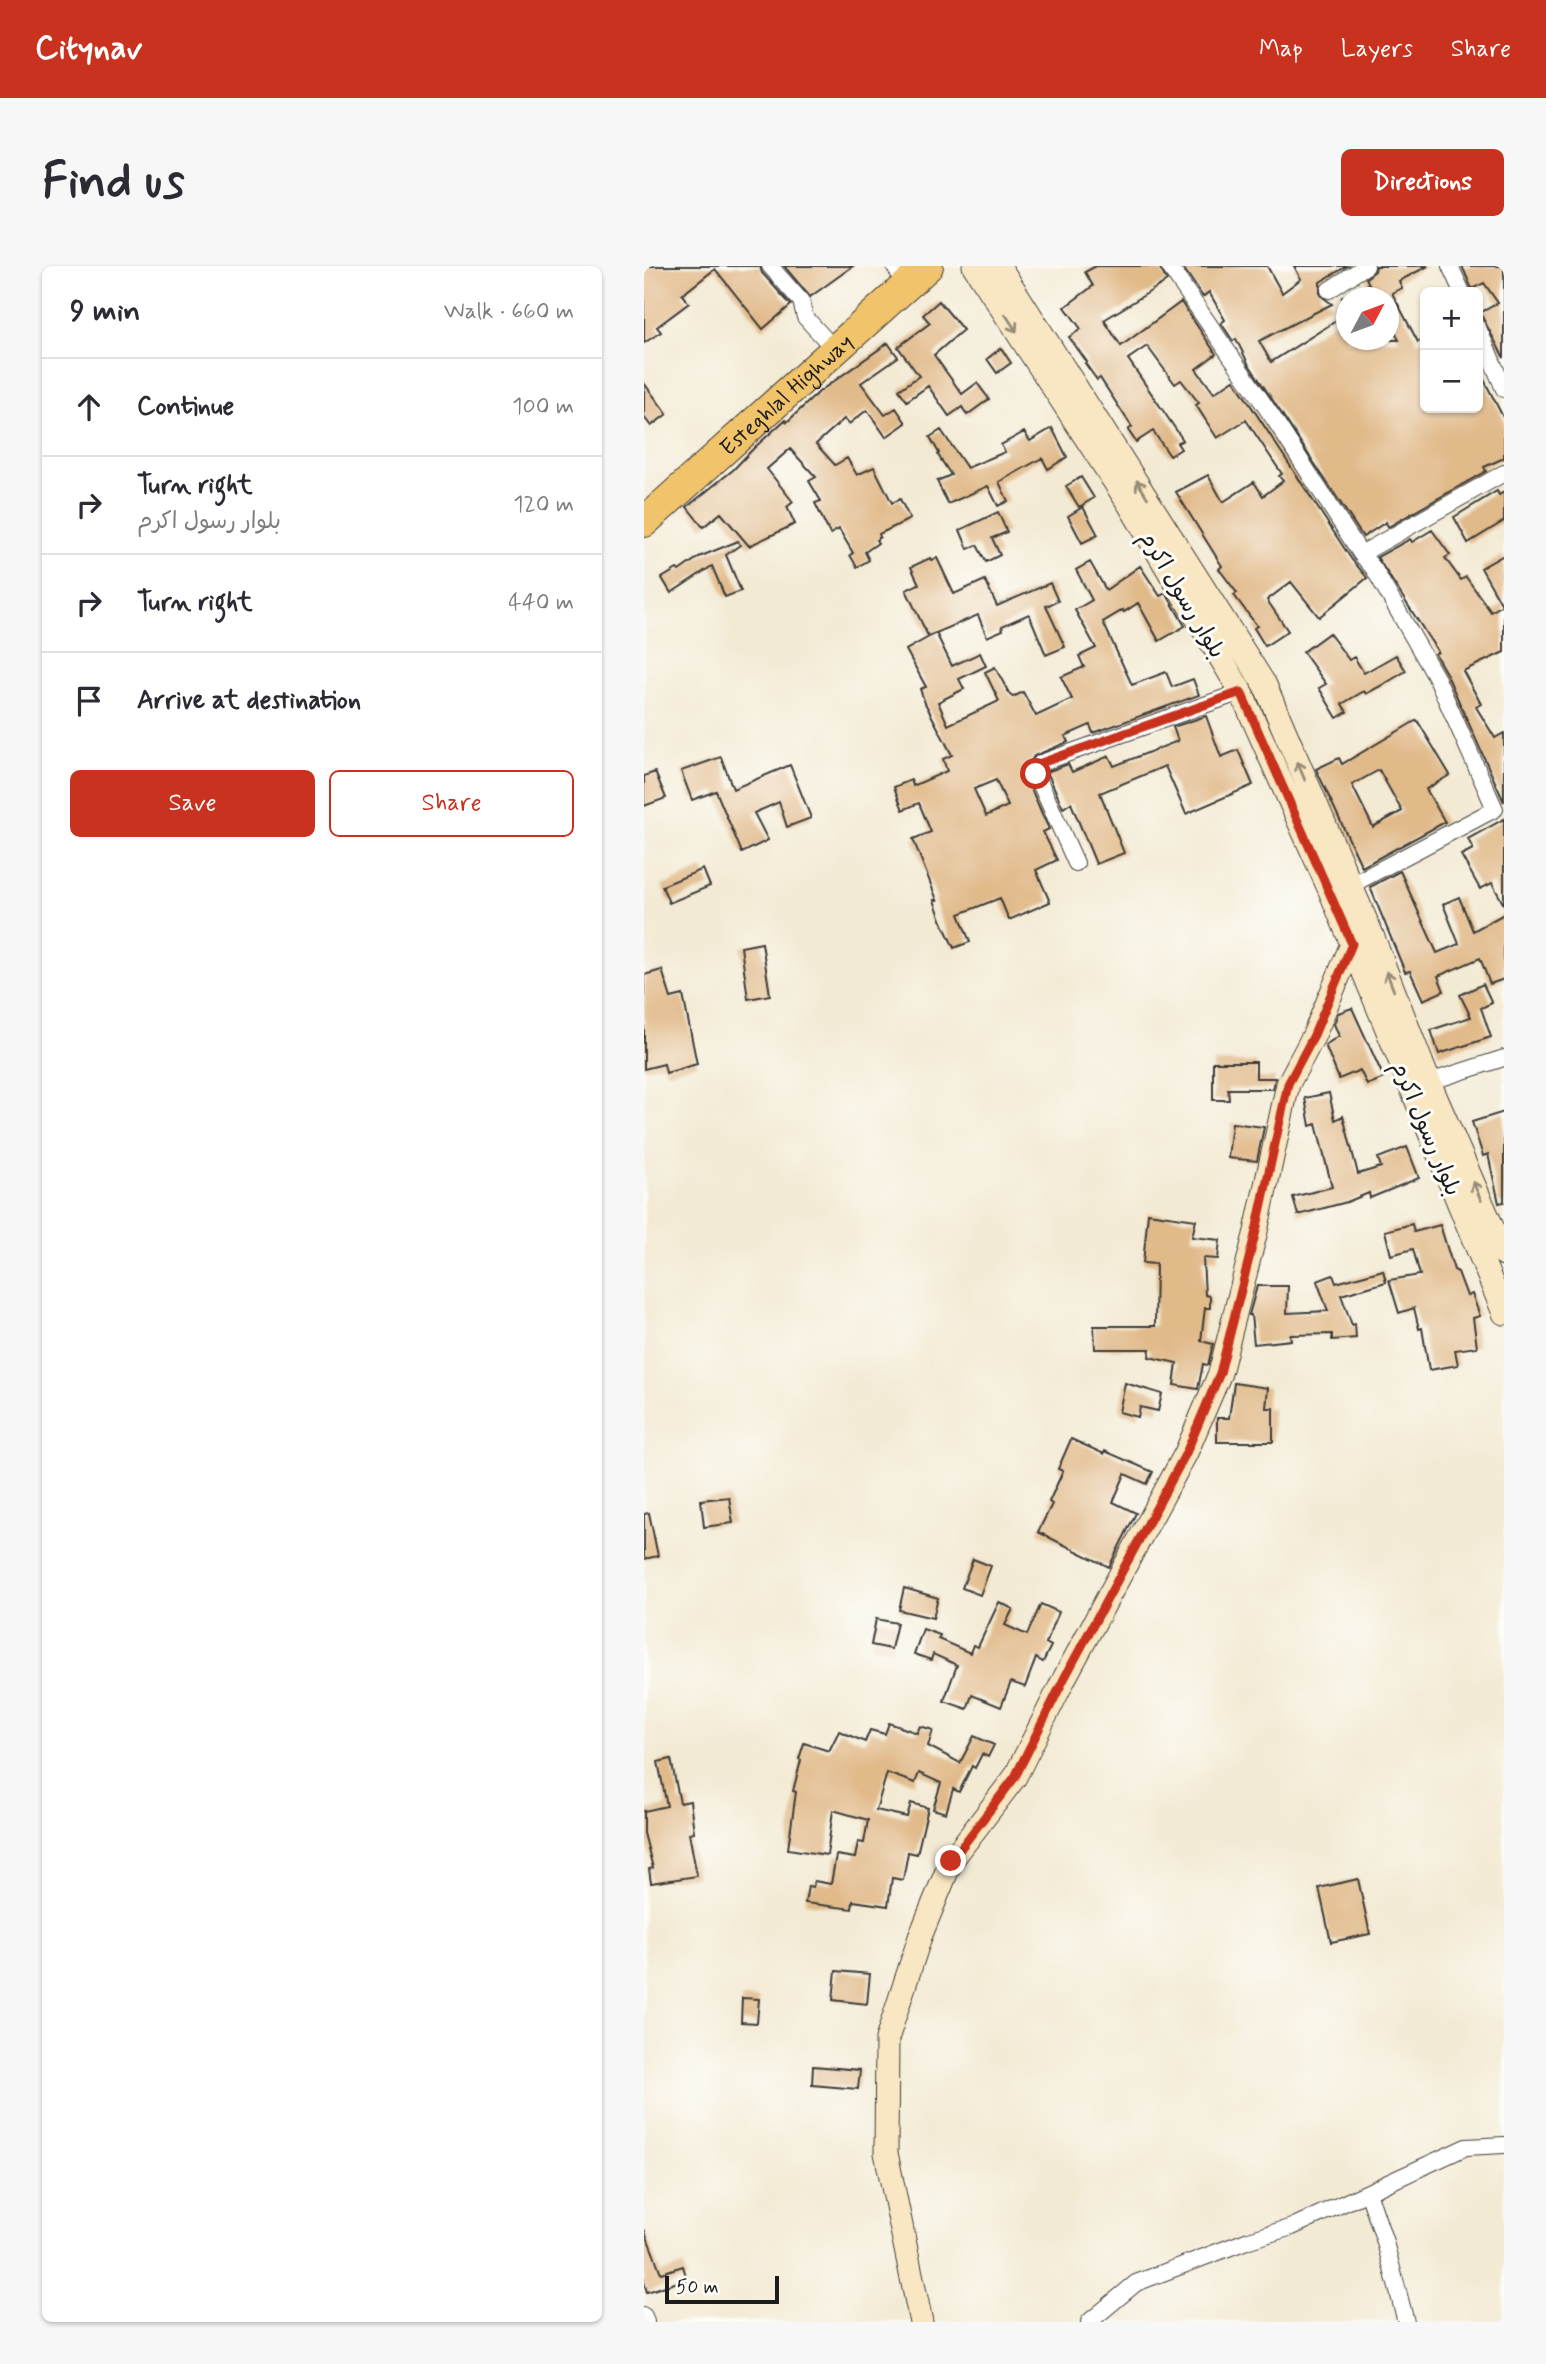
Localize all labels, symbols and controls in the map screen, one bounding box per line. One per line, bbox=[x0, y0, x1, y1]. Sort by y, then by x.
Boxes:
text: Citynav bbox=[35, 27, 142, 71]
text: Map bbox=[1259, 34, 1303, 65]
text: Layers bbox=[1341, 34, 1413, 65]
text: Share bbox=[1451, 34, 1511, 65]
button: Directions bbox=[1341, 149, 1504, 216]
text: Find us bbox=[42, 150, 185, 215]
north arrow bbox=[1336, 287, 1399, 350]
map controls bbox=[1420, 287, 1483, 413]
button: + bbox=[1420, 287, 1483, 350]
text: 9 min bbox=[70, 292, 140, 331]
text: Walk · 660 m bbox=[444, 297, 574, 327]
one-way arrow bbox=[1005, 313, 1019, 333]
street label: Esteghlal Highway bbox=[714, 328, 860, 463]
button: − bbox=[1420, 350, 1483, 413]
icon: ahead bbox=[70, 388, 108, 426]
text: Continue bbox=[137, 390, 234, 424]
text: 100 m bbox=[512, 392, 574, 422]
text: Turn right bbox=[137, 469, 253, 503]
one-way arrow bbox=[1134, 479, 1148, 499]
icon: right bbox=[70, 486, 108, 524]
text: 120 m bbox=[513, 490, 574, 520]
text: بلوار رسول اکرم bbox=[137, 507, 281, 537]
street label: بلوار رسول اکرم bbox=[1131, 526, 1231, 664]
icon: right bbox=[70, 584, 108, 622]
text: Turn right bbox=[137, 586, 253, 620]
text: 440 m bbox=[508, 588, 574, 618]
icon: arrive bbox=[70, 682, 108, 720]
text: Arrive at destination bbox=[137, 684, 361, 718]
route start bbox=[1020, 758, 1051, 789]
one-way arrow bbox=[1294, 761, 1307, 783]
button: Save bbox=[70, 770, 315, 837]
button: Share bbox=[329, 770, 574, 837]
one-way arrow bbox=[1382, 971, 1395, 992]
street label: بلوار رسول اکرم bbox=[1383, 1057, 1467, 1201]
one-way arrow bbox=[1470, 1181, 1483, 1202]
route end bbox=[935, 1845, 966, 1876]
scale bar bbox=[665, 2273, 779, 2305]
text: 50 m bbox=[676, 2275, 719, 2300]

